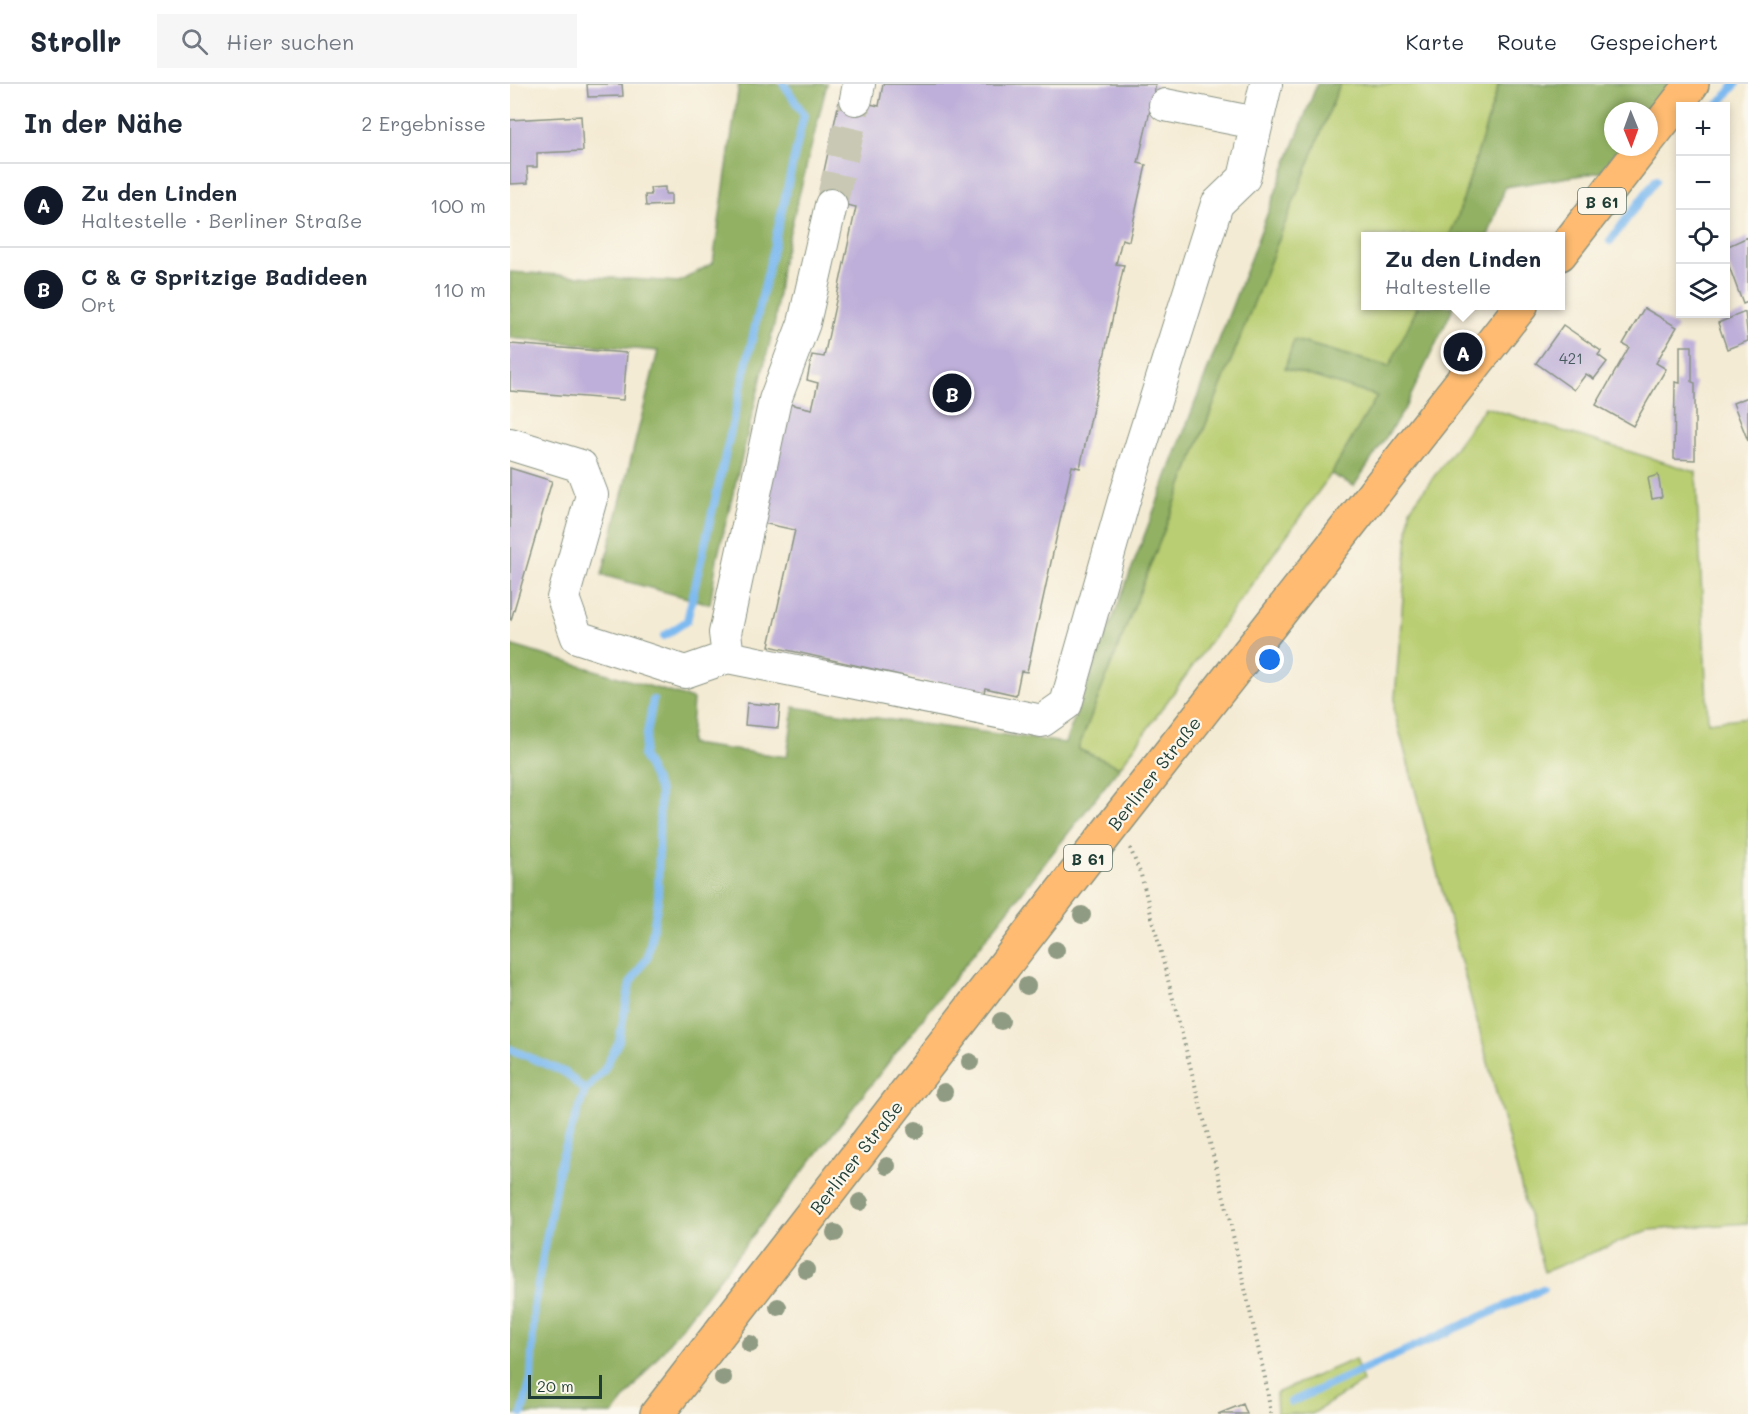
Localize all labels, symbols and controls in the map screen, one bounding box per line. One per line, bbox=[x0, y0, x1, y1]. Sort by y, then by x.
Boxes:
search box bbox=[157, 14, 577, 68]
text: Strollr bbox=[30, 23, 121, 59]
icon: search bbox=[178, 25, 211, 58]
text: Hier suchen bbox=[226, 27, 354, 56]
text: Karte bbox=[1406, 28, 1464, 55]
text: Route bbox=[1497, 28, 1557, 55]
text: Gespeichert bbox=[1590, 28, 1718, 55]
north arrow bbox=[1604, 102, 1658, 156]
map controls bbox=[1676, 102, 1730, 318]
button: + bbox=[1676, 102, 1730, 156]
text: In der Nähe bbox=[24, 106, 183, 140]
text: 2 Ergebnisse bbox=[361, 110, 486, 136]
button: − bbox=[1676, 156, 1730, 210]
text: Zu den Linden bbox=[81, 178, 237, 207]
road number: B 61 bbox=[1578, 188, 1626, 214]
text: A bbox=[37, 192, 50, 218]
text: 100 m bbox=[430, 192, 486, 218]
text: Haltestelle · Berliner Straße bbox=[81, 207, 362, 233]
button: locate bbox=[1676, 210, 1730, 264]
popup bbox=[1361, 232, 1565, 310]
text: Zu den Linden bbox=[1385, 244, 1541, 273]
text: C & G Spritzige Badideen bbox=[81, 262, 367, 291]
button: layers bbox=[1676, 264, 1730, 318]
text: Haltestelle bbox=[1385, 273, 1491, 299]
text: B bbox=[37, 276, 50, 302]
text: 110 m bbox=[433, 276, 486, 302]
text: Ort bbox=[81, 291, 116, 317]
pin: A bbox=[1444, 330, 1482, 374]
house number: 421 bbox=[1559, 348, 1583, 368]
pin: B bbox=[932, 370, 972, 416]
your location bbox=[1255, 645, 1284, 674]
street label: Berliner Straße bbox=[1102, 711, 1206, 835]
road number: B 61 bbox=[1064, 845, 1112, 871]
street label: Berliner Straße bbox=[804, 1095, 908, 1219]
scale bar bbox=[528, 1372, 602, 1400]
text: 20 m bbox=[537, 1375, 574, 1396]

